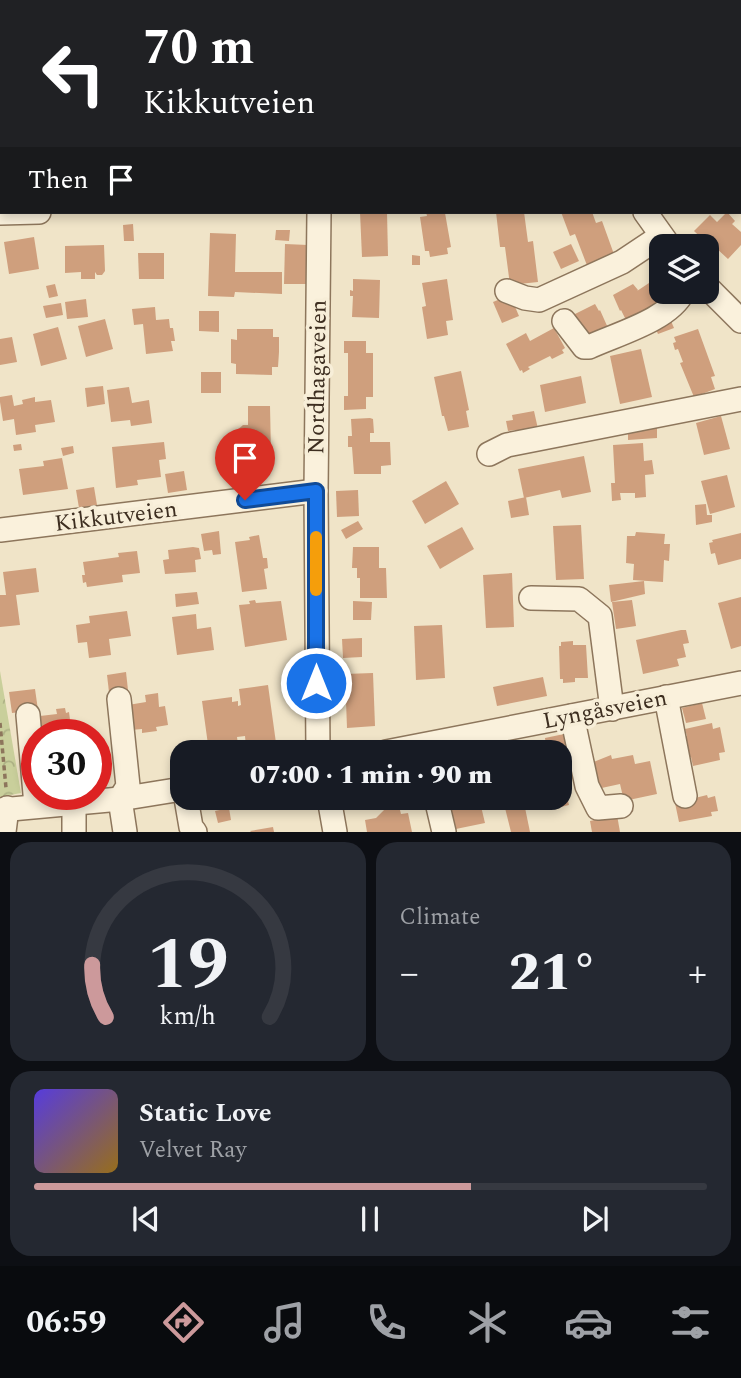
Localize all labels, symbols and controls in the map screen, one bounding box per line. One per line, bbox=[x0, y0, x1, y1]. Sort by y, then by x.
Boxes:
text: 70 m bbox=[143, 11, 254, 86]
icon: left bbox=[28, 28, 119, 119]
text: Kikkutveien bbox=[143, 79, 315, 128]
text: Then bbox=[28, 160, 88, 200]
icon: arrive bbox=[102, 161, 140, 199]
map controls bbox=[649, 234, 719, 304]
button: layers bbox=[649, 234, 719, 304]
street label: Nordhagaveien bbox=[299, 299, 337, 455]
pin bbox=[215, 428, 275, 500]
icon: arrive bbox=[226, 439, 264, 477]
street label: Kikkutveien bbox=[53, 492, 179, 542]
position arrow bbox=[279, 646, 353, 720]
street label: Lyngåsveien bbox=[540, 681, 670, 739]
speed limit sign: 30 bbox=[21, 719, 112, 810]
text: 07:00 · 1 min · 90 m bbox=[250, 755, 492, 795]
text: Climate bbox=[400, 900, 480, 935]
text: 19 bbox=[147, 911, 229, 1022]
text: 21° bbox=[509, 934, 597, 1013]
text: − bbox=[400, 945, 419, 1003]
text: + bbox=[688, 945, 707, 1003]
text: km/h bbox=[160, 998, 216, 1036]
text: Static Love bbox=[139, 1093, 272, 1133]
text: Velvet Ray bbox=[139, 1133, 246, 1168]
icon: previous bbox=[127, 1200, 165, 1238]
icon: pause bbox=[351, 1200, 389, 1238]
icon: next bbox=[576, 1200, 614, 1238]
text: 06:59 bbox=[26, 1298, 107, 1347]
icon: directions bbox=[159, 1298, 208, 1347]
icon: music bbox=[260, 1298, 309, 1347]
icon: phone bbox=[362, 1298, 411, 1347]
icon: climate bbox=[463, 1298, 512, 1347]
icon: car bbox=[564, 1298, 613, 1347]
icon: filters bbox=[666, 1298, 715, 1347]

